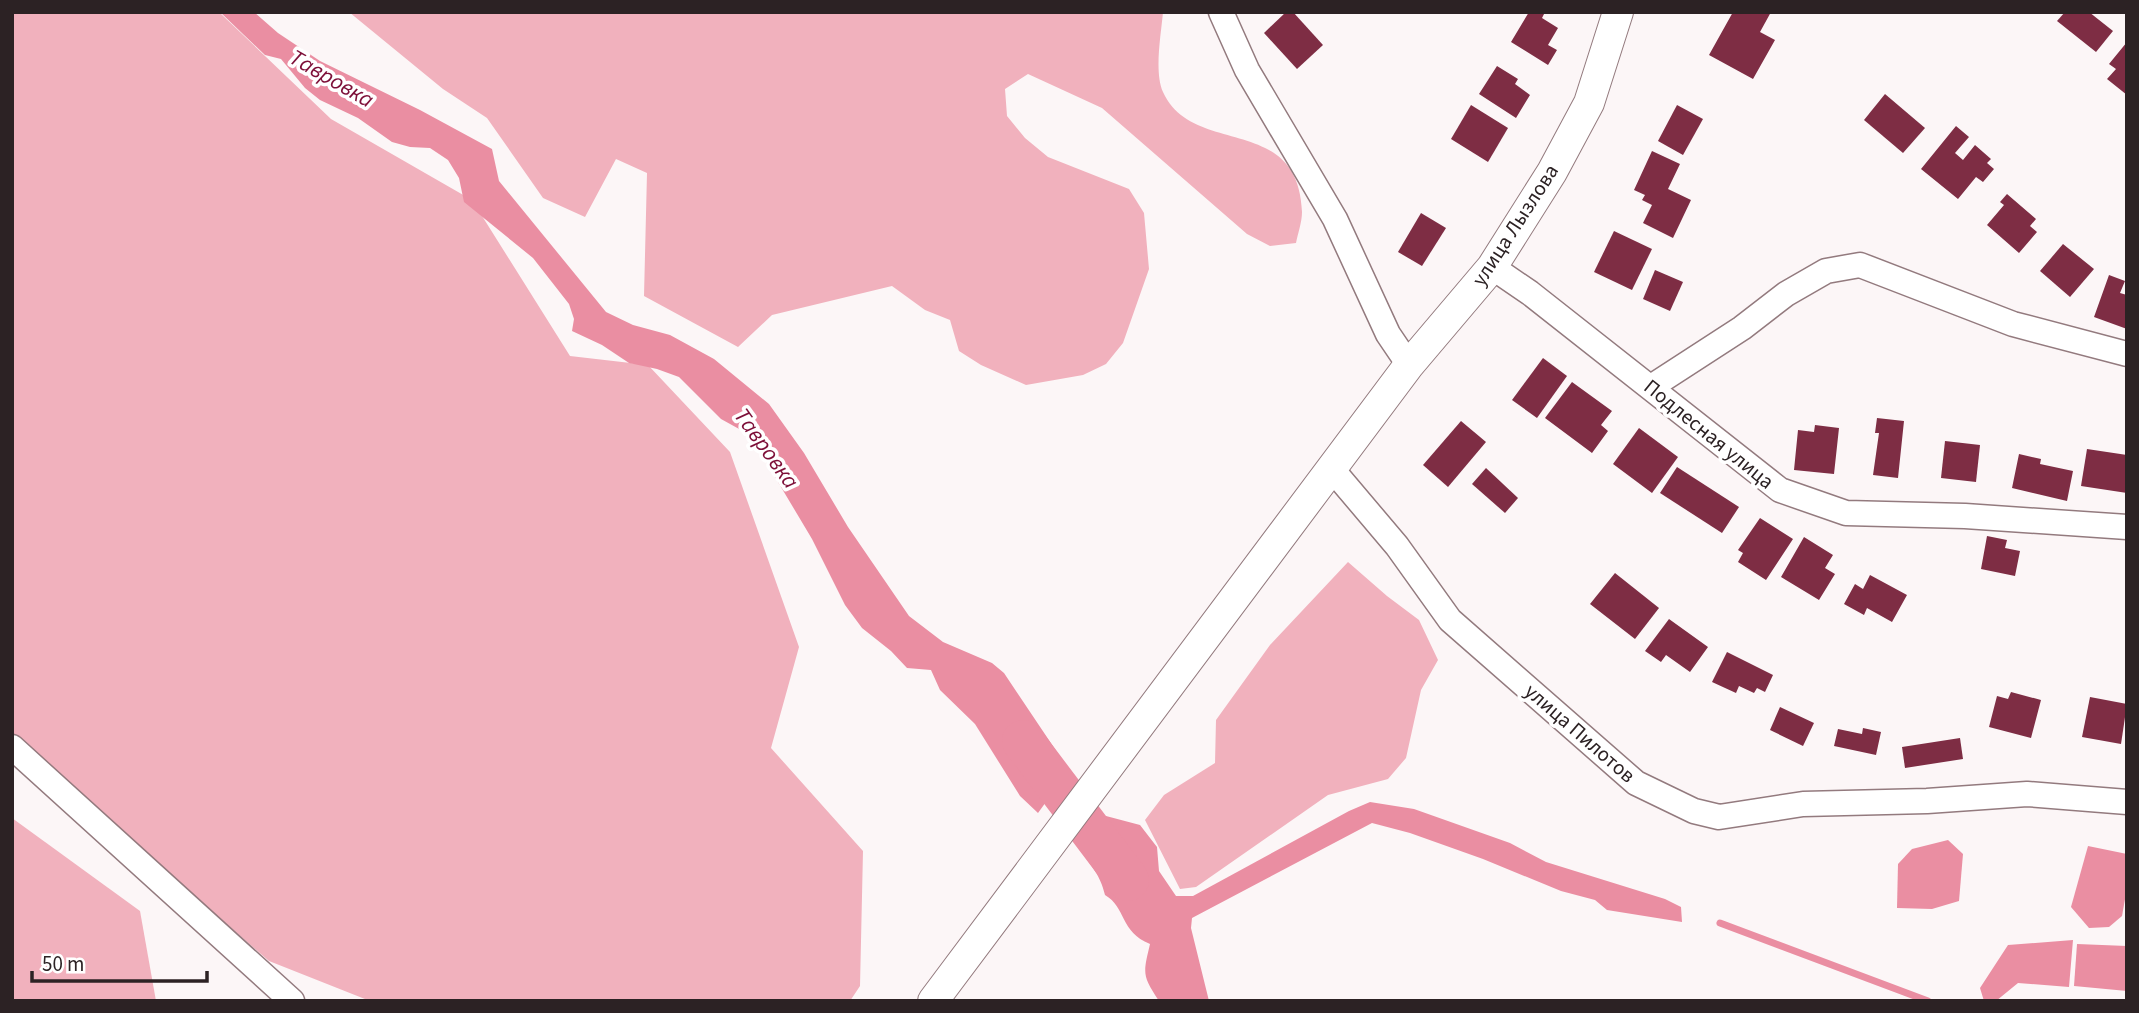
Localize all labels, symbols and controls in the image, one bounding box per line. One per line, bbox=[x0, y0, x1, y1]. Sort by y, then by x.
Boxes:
water label: Тавровка bbox=[283, 41, 380, 116]
street label: улица Лызлова bbox=[1464, 158, 1566, 292]
street label: Подлесная улица bbox=[1637, 372, 1781, 496]
water label: Тавровка bbox=[726, 401, 807, 496]
street label: улица Пилотов bbox=[1518, 676, 1642, 790]
scale bar bbox=[32, 940, 206, 984]
text: 50 m bbox=[42, 949, 84, 979]

